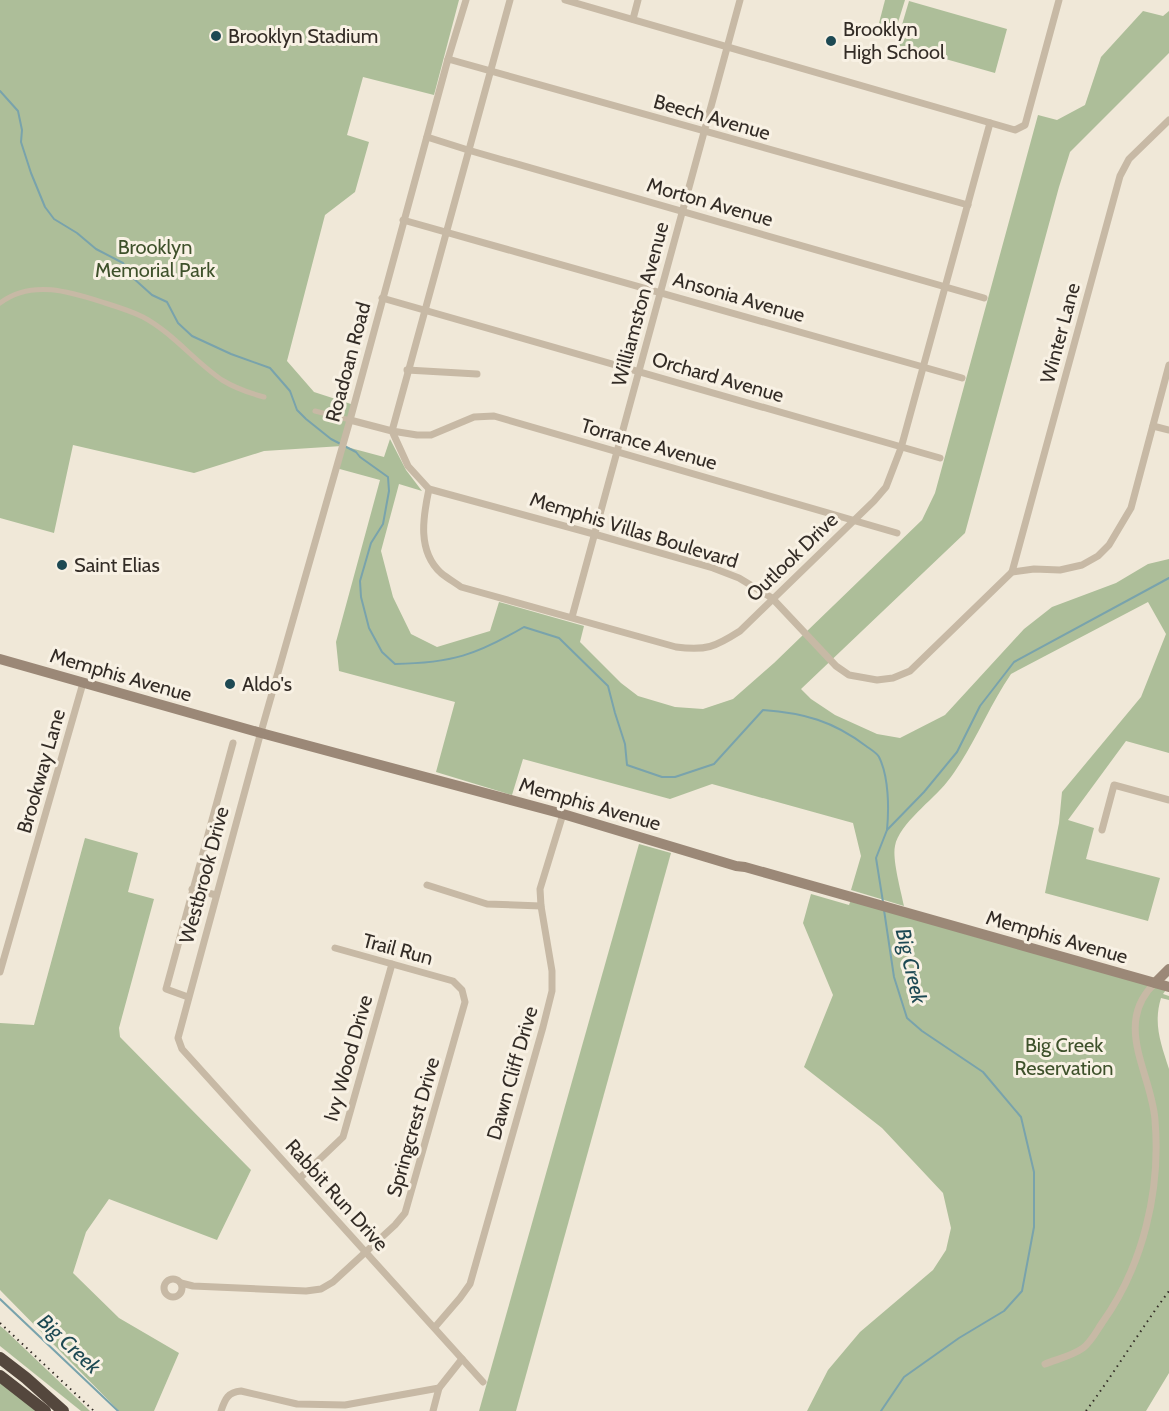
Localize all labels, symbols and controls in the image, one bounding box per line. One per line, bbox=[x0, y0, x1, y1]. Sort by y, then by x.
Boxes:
place label: Brooklyn High School bbox=[843, 17, 945, 64]
place label: Brooklyn Stadium bbox=[228, 24, 378, 48]
marker: Brooklyn Stadium bbox=[209, 29, 223, 43]
marker: Brooklyn High School bbox=[824, 34, 838, 48]
street label: Beech Avenue bbox=[651, 89, 773, 145]
street label: Morton Avenue bbox=[644, 173, 776, 231]
street label: Williamston Avenue bbox=[607, 219, 673, 389]
park label: Brooklyn Memorial Park bbox=[95, 235, 215, 282]
street label: Ansonia Avenue bbox=[670, 267, 808, 327]
street label: Winter Lane bbox=[1035, 280, 1085, 386]
street label: Roadoan Road bbox=[320, 299, 376, 425]
street label: Orchard Avenue bbox=[649, 347, 787, 407]
street label: Torrance Avenue bbox=[578, 413, 720, 475]
street label: Memphis Villas Boulevard bbox=[527, 487, 741, 573]
street label: Outlook Drive bbox=[741, 508, 843, 606]
place label: Saint Elias bbox=[74, 553, 160, 577]
marker: Saint Elias bbox=[55, 558, 69, 572]
street label: Memphis Avenue bbox=[47, 643, 195, 707]
place label: Aldo's bbox=[242, 672, 292, 696]
marker: Aldo's bbox=[223, 677, 237, 691]
street label: Brookway Lane bbox=[12, 706, 70, 836]
street label: Memphis Avenue bbox=[516, 772, 664, 836]
street label: Westbrook Drive bbox=[174, 804, 234, 946]
street label: Memphis Avenue bbox=[983, 905, 1131, 969]
water label: Big Creek bbox=[891, 926, 933, 1007]
street label: Trail Run bbox=[360, 928, 436, 970]
street label: Ivy Wood Drive bbox=[319, 992, 377, 1124]
street label: Dawn Cliff Drive bbox=[481, 1003, 543, 1143]
park label: Big Creek Reservation bbox=[1014, 1033, 1114, 1080]
street label: Springcrest Drive bbox=[382, 1054, 444, 1200]
street label: Rabbit Run Drive bbox=[281, 1134, 393, 1256]
water label: Big Creek bbox=[33, 1308, 107, 1380]

